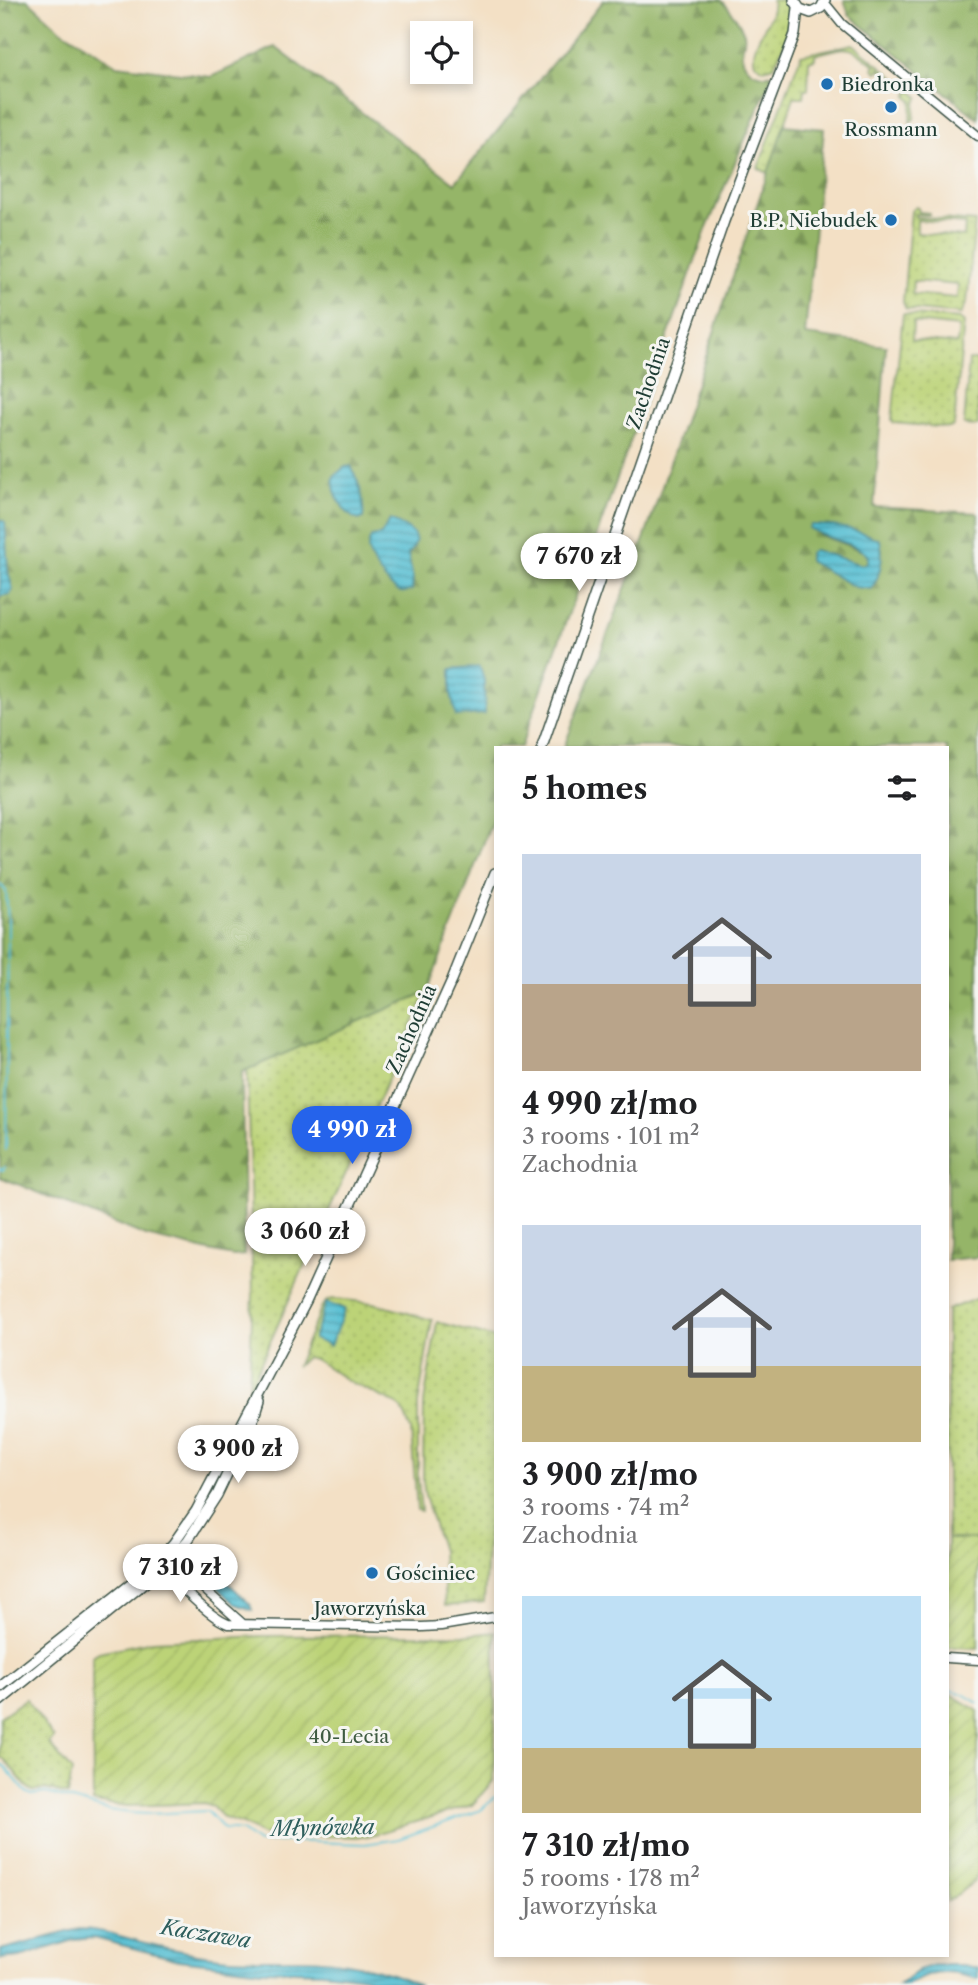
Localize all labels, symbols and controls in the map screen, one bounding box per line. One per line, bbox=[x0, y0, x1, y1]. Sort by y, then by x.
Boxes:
map controls bbox=[410, 21, 473, 84]
button: locate bbox=[410, 21, 473, 84]
place label: Biedronka bbox=[841, 73, 934, 96]
marker: Biedronka bbox=[819, 76, 835, 92]
marker: Rossmann bbox=[883, 99, 899, 115]
place label: Rossmann bbox=[844, 118, 938, 141]
place label: B.P. Niebudek bbox=[749, 209, 878, 232]
marker: B.P. Niebudek bbox=[883, 212, 899, 228]
street label: Zachodnia bbox=[622, 334, 675, 432]
pin: 7 670 zł bbox=[507, 534, 651, 593]
text: 7 670 zł bbox=[537, 542, 621, 570]
icon: filters bbox=[883, 769, 921, 807]
text: 5 homes bbox=[522, 770, 647, 807]
icon: home bbox=[659, 899, 785, 1025]
street label: Zachodnia bbox=[381, 981, 441, 1078]
text: 4 990 zł/mo bbox=[522, 1085, 698, 1122]
pin: 4 990 zł bbox=[280, 1106, 424, 1166]
text: 4 990 zł bbox=[308, 1115, 396, 1143]
text: 3 rooms · 101 m² bbox=[522, 1122, 699, 1150]
text: Zachodnia bbox=[522, 1150, 638, 1178]
pin: 3 060 zł bbox=[233, 1208, 377, 1268]
text: 3 060 zł bbox=[261, 1217, 349, 1245]
icon: home bbox=[659, 1270, 785, 1396]
pin: 3 900 zł bbox=[166, 1426, 310, 1485]
text: 3 900 zł bbox=[194, 1434, 282, 1462]
text: 3 900 zł/mo bbox=[522, 1456, 698, 1493]
text: 3 rooms · 74 m² bbox=[522, 1493, 689, 1521]
text: Zachodnia bbox=[522, 1521, 638, 1549]
pin: 7 310 zł bbox=[108, 1544, 252, 1604]
text: 7 310 zł bbox=[139, 1553, 221, 1581]
place label: Gościniec bbox=[386, 1562, 475, 1585]
marker: Gościniec bbox=[364, 1565, 380, 1581]
street label: Jaworzyńska bbox=[311, 1597, 426, 1620]
icon: home bbox=[659, 1641, 785, 1767]
park label: 40-Lecia bbox=[309, 1725, 389, 1748]
water label: Młynówka bbox=[268, 1814, 375, 1841]
text: 7 310 zł/mo bbox=[522, 1827, 690, 1864]
text: 5 rooms · 178 m² bbox=[522, 1864, 700, 1892]
text: Jaworzyńska bbox=[522, 1892, 657, 1920]
water label: Kaczawa bbox=[158, 1914, 253, 1953]

